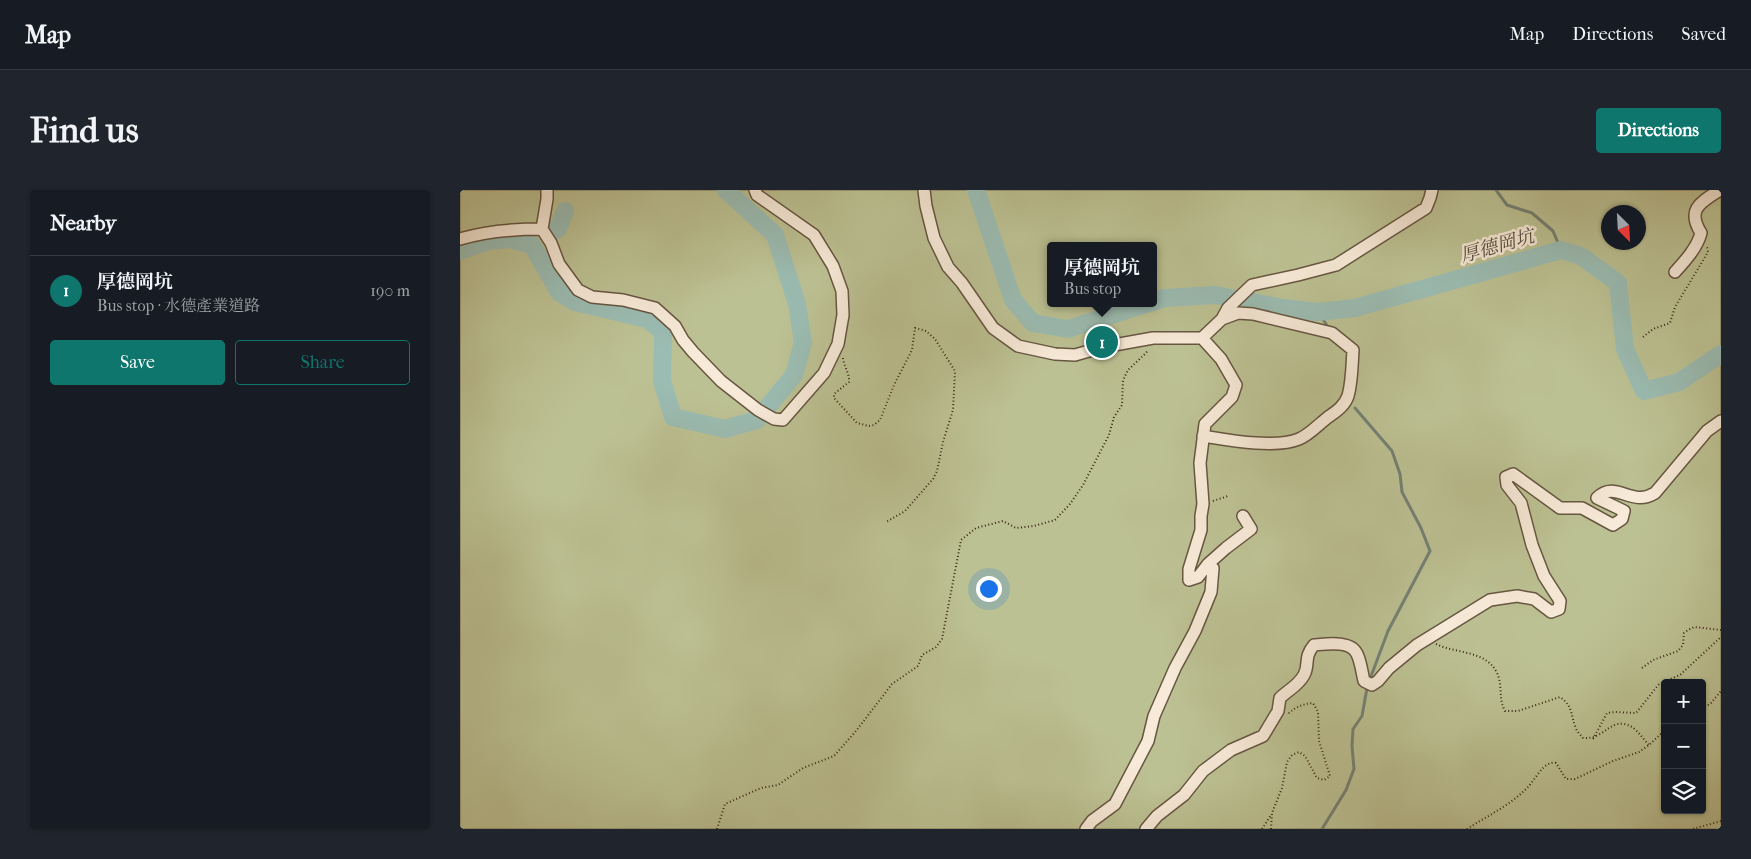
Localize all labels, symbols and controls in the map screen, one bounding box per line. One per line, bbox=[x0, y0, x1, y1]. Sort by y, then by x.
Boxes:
text: Map bbox=[25, 21, 71, 49]
text: Map bbox=[1510, 24, 1544, 45]
text: Directions bbox=[1572, 24, 1653, 45]
text: Saved bbox=[1681, 24, 1726, 45]
button: Directions bbox=[1596, 108, 1721, 153]
text: Find us bbox=[30, 110, 139, 151]
north arrow bbox=[1601, 205, 1646, 250]
text: Nearby bbox=[50, 211, 116, 235]
water label: 厚德岡坑 bbox=[1457, 224, 1539, 267]
popup bbox=[1047, 242, 1157, 307]
text: 厚德岡坑 bbox=[1064, 257, 1140, 279]
text: 厚德岡坑 bbox=[97, 271, 173, 293]
text: Bus stop bbox=[1064, 279, 1121, 298]
text: 1 bbox=[63, 281, 69, 300]
text: 190 m bbox=[370, 281, 410, 300]
text: Bus stop · 水德產業道路 bbox=[97, 296, 260, 315]
pin: 1 bbox=[1086, 323, 1118, 361]
button: Save bbox=[50, 340, 225, 385]
button: Share bbox=[235, 340, 410, 385]
your location bbox=[976, 576, 1002, 602]
map controls bbox=[1661, 679, 1706, 814]
button: + bbox=[1661, 679, 1706, 724]
button: − bbox=[1661, 724, 1706, 769]
button: layers bbox=[1661, 769, 1706, 814]

